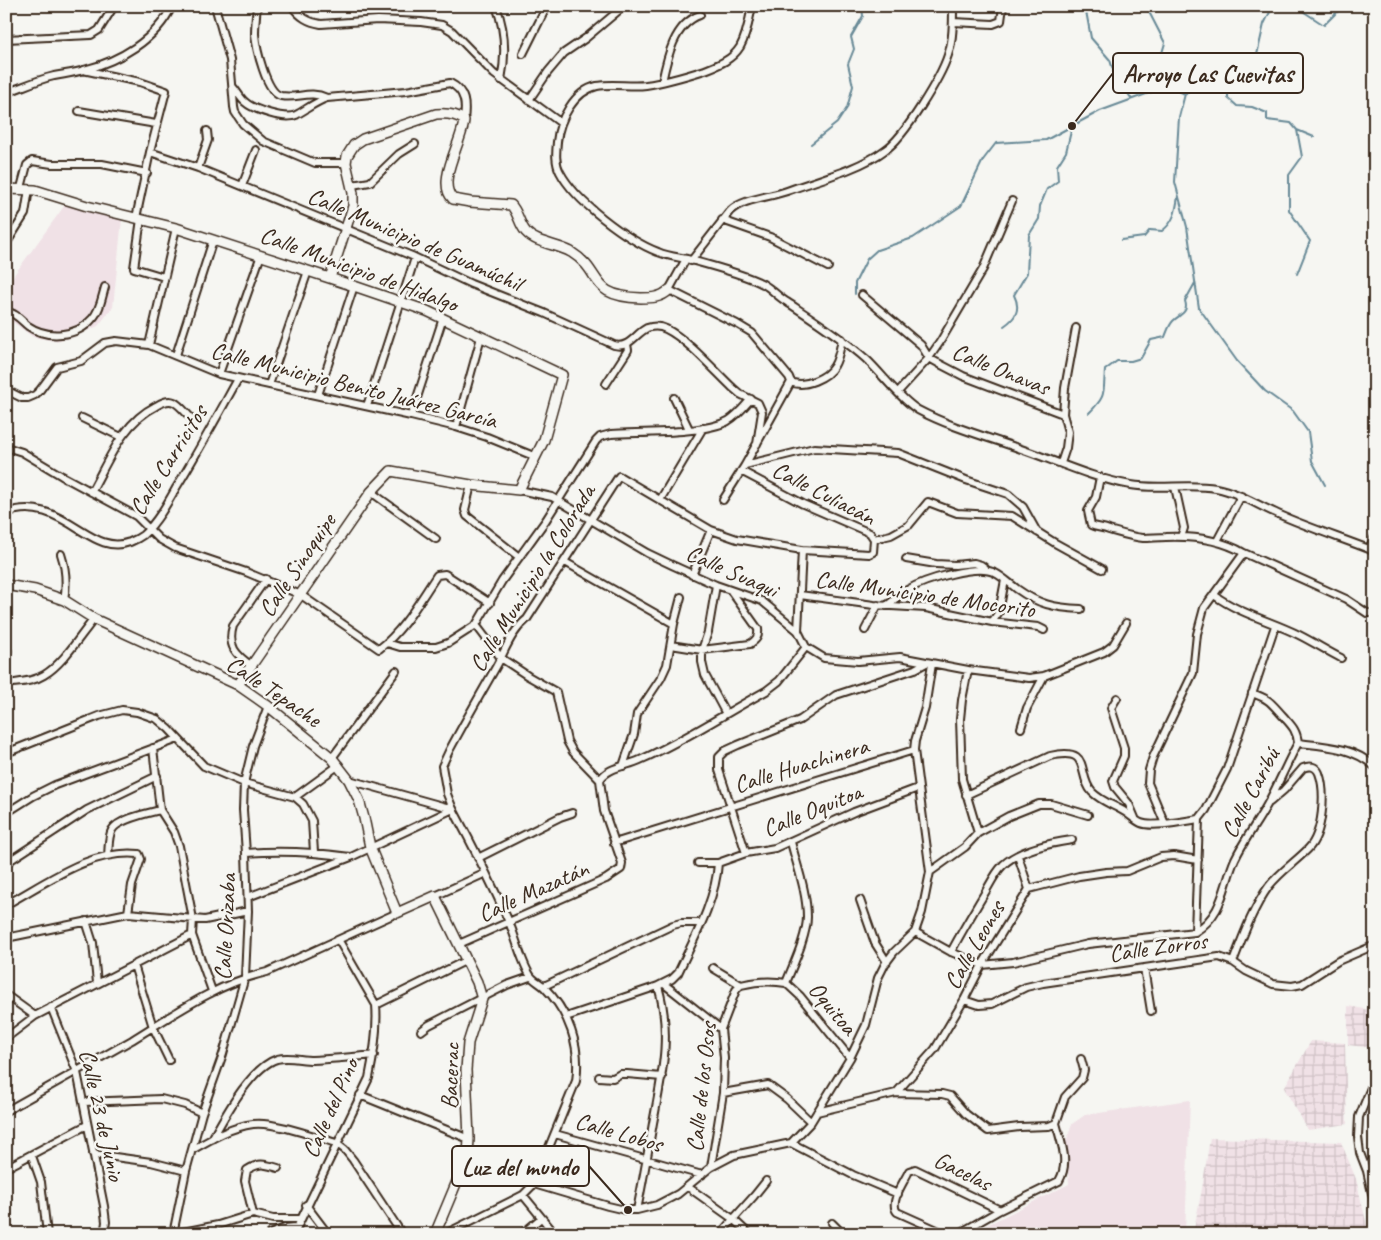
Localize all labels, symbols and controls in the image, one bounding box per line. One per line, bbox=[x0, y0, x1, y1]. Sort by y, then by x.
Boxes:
callout: Arroyo Las Cuevitas bbox=[1113, 53, 1303, 93]
text: Arroyo Las Cuevitas bbox=[1123, 58, 1295, 90]
street label: Calle Municipio de Guamúchil bbox=[303, 180, 530, 299]
street label: Calle Municipio de Hidalgo bbox=[256, 219, 464, 320]
street label: Calle Municipio Benito Juárez García bbox=[208, 335, 502, 435]
street label: Calle Onavas bbox=[948, 336, 1056, 403]
street label: Calle Carricitos bbox=[122, 397, 215, 521]
street label: Calle Culiacán bbox=[767, 454, 882, 532]
street label: Calle Municipio la Colorada bbox=[462, 477, 603, 677]
street label: Calle Sinoquipe bbox=[252, 506, 344, 622]
street label: Calle Suaqui bbox=[682, 538, 786, 606]
street label: Calle Municipio de Mocorito bbox=[813, 564, 1038, 624]
street label: Calle Tepache bbox=[221, 648, 329, 735]
street label: Calle Huachinera bbox=[730, 730, 873, 800]
street label: Calle Caribú bbox=[1214, 741, 1287, 843]
street label: Calle Oquitoa bbox=[758, 776, 868, 843]
street label: Calle Mazatán bbox=[473, 853, 594, 929]
street label: Calle Orizaba bbox=[207, 872, 243, 981]
street label: Calle Leones bbox=[937, 893, 1013, 994]
street label: Calle Zorros bbox=[1107, 925, 1211, 969]
street label: Oquitoa bbox=[802, 975, 865, 1042]
street label: Calle de los Osos bbox=[679, 1018, 723, 1153]
street label: Bacerac bbox=[434, 1041, 466, 1110]
street label: Calle 23 de Junio bbox=[72, 1046, 132, 1185]
street label: Calle del Pino bbox=[295, 1051, 366, 1162]
street label: Calle Lobos bbox=[572, 1105, 669, 1160]
street label: Gacelas bbox=[929, 1144, 998, 1199]
callout: Luz del mundo bbox=[452, 1146, 589, 1186]
text: Luz del mundo bbox=[462, 1151, 580, 1183]

